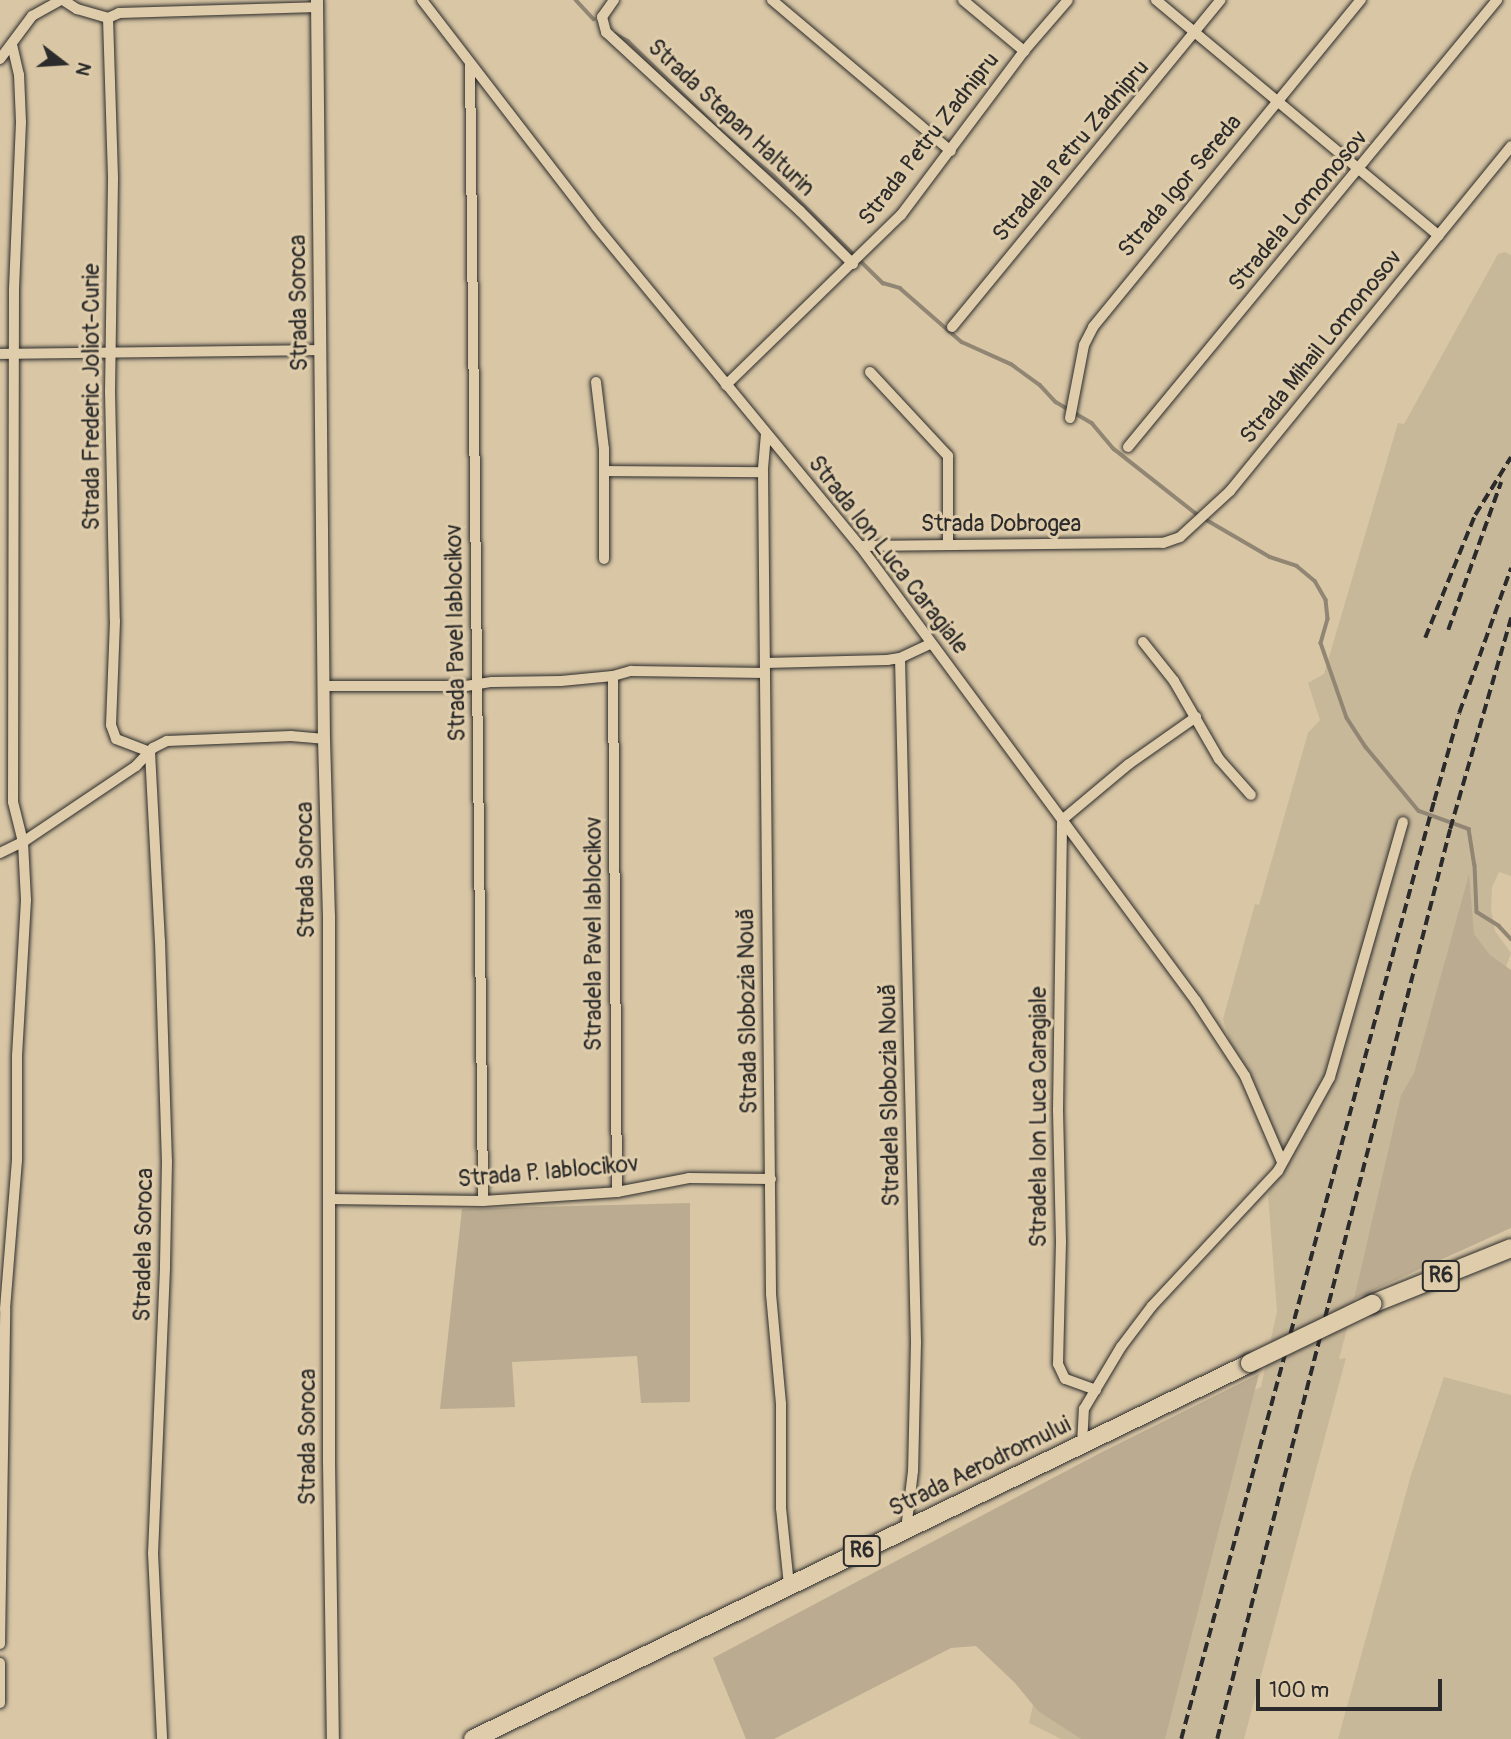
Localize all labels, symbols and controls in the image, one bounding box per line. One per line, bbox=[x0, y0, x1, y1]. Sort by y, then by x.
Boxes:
north arrow bbox=[28, 28, 98, 98]
street label: Strada Stepan Halturin bbox=[642, 34, 820, 202]
street label: Strada Petru Zadnipru bbox=[853, 47, 1005, 231]
street label: Stradela Petru Zadnipru bbox=[987, 54, 1155, 248]
text: N bbox=[70, 59, 96, 79]
street label: Strada Igor Sereda bbox=[1112, 109, 1248, 263]
street label: Stradela Lomonosov bbox=[1223, 125, 1373, 297]
street label: Strada Soroca bbox=[284, 234, 314, 372]
street label: Strada Mihail Lomonosov bbox=[1234, 245, 1408, 449]
street label: Strada Frederic Joliot-Curie bbox=[78, 263, 106, 531]
street label: Strada Ion Luca Caragiale bbox=[802, 450, 974, 660]
street label: Strada Dobrogea bbox=[921, 510, 1081, 538]
street label: Strada Pavel Iablocikov bbox=[440, 524, 472, 742]
street label: Strada Soroca bbox=[291, 801, 321, 939]
street label: Stradela Pavel Iablocikov bbox=[580, 817, 608, 1051]
street label: Strada Slobozia Nouă bbox=[732, 908, 764, 1114]
street label: Stradela Slobozia Nouă bbox=[874, 983, 906, 1207]
street label: Stradela Ion Luca Caragiale bbox=[1025, 986, 1053, 1248]
street label: Strada P. Iablocikov bbox=[457, 1150, 639, 1194]
street label: Stradela Sorocа bbox=[129, 1168, 159, 1322]
road number: R6 bbox=[1422, 1258, 1460, 1294]
street label: Strada Soroca bbox=[294, 1369, 322, 1505]
street label: Strada Aerodromului bbox=[885, 1411, 1075, 1523]
road number: R6 bbox=[843, 1534, 881, 1568]
scale bar bbox=[1259, 1666, 1444, 1710]
text: 100 m bbox=[1269, 1677, 1329, 1704]

